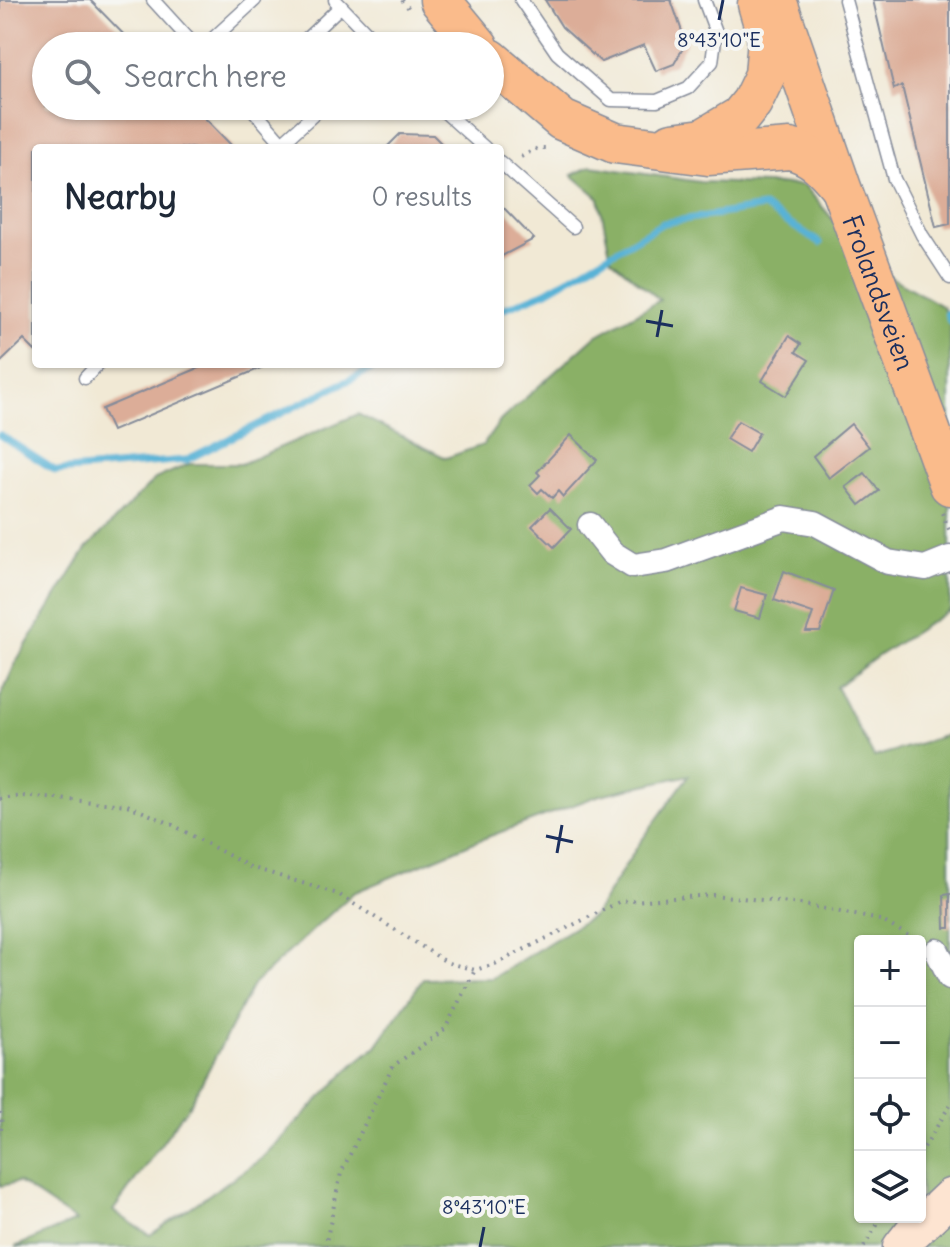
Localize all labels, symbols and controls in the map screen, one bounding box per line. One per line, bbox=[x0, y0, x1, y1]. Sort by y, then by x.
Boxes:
text: 8°43'10"E bbox=[677, 27, 761, 52]
search box bbox=[32, 32, 504, 120]
icon: search bbox=[60, 54, 104, 98]
text: Search here bbox=[124, 57, 287, 95]
text: Nearby bbox=[64, 175, 177, 218]
text: 0 results bbox=[371, 180, 472, 213]
street label: Frolandsveien bbox=[836, 210, 923, 375]
map controls bbox=[854, 935, 926, 1223]
button: + bbox=[854, 935, 926, 1007]
button: − bbox=[854, 1007, 926, 1079]
button: locate bbox=[854, 1079, 926, 1151]
button: layers bbox=[854, 1151, 926, 1223]
text: 8°43'10"E bbox=[442, 1194, 526, 1219]

